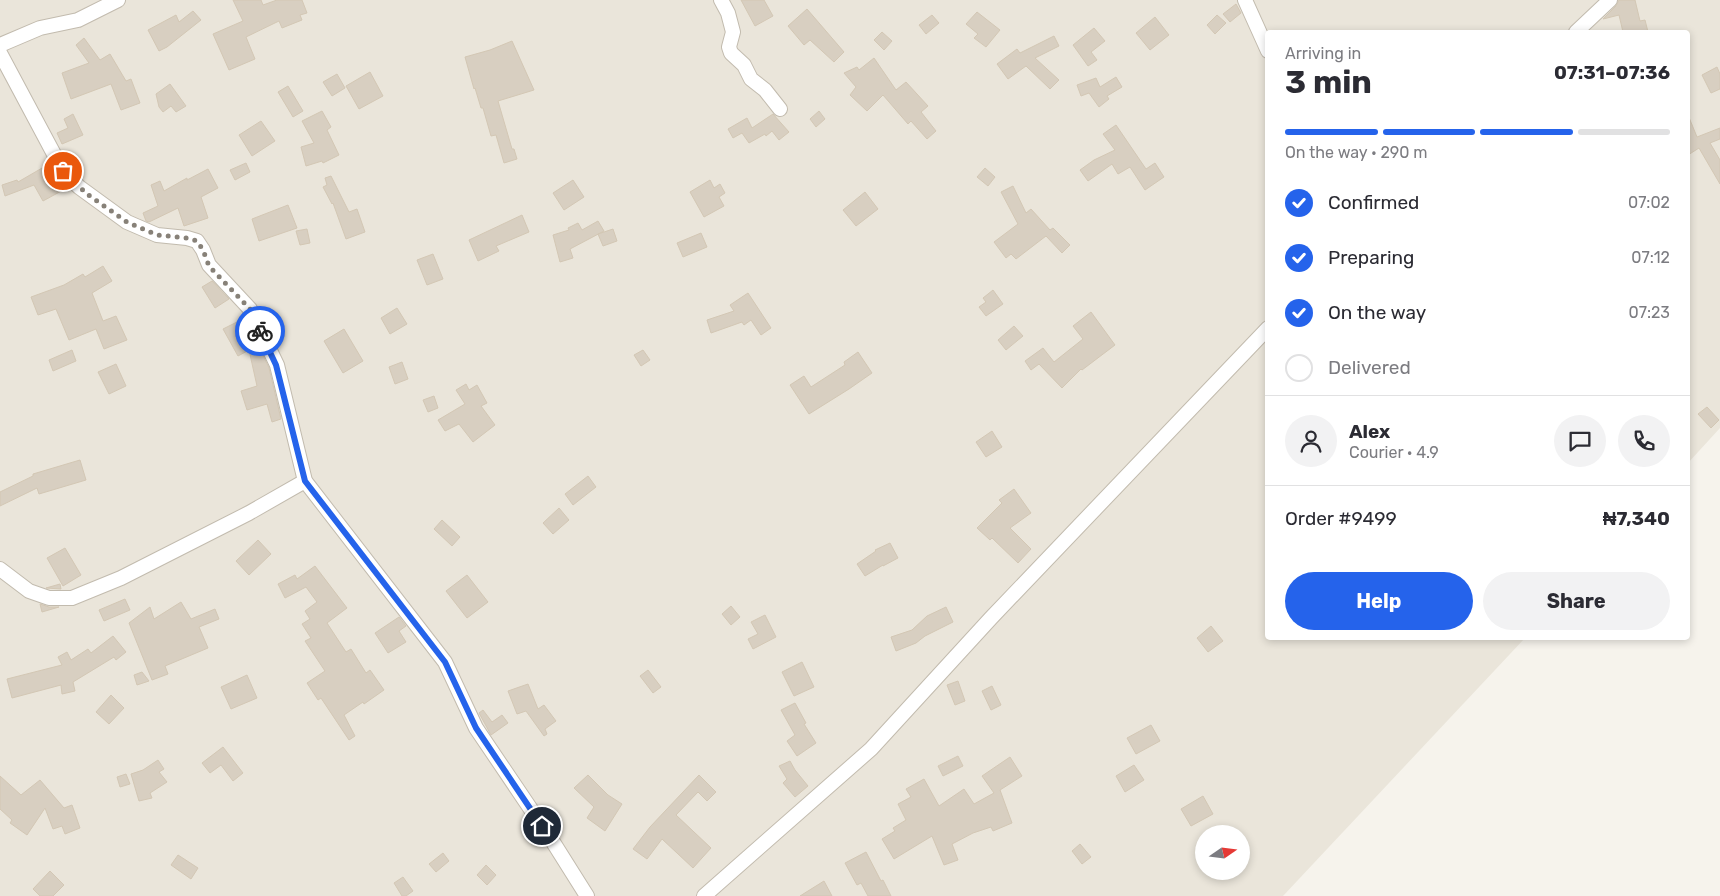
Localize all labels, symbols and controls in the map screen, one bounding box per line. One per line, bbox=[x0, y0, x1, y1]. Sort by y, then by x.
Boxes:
text: Arriving in bbox=[1285, 44, 1361, 63]
text: 07:31–07:36 bbox=[1554, 61, 1670, 84]
text: 3 min bbox=[1285, 63, 1372, 101]
text: On the way · 290 m bbox=[1285, 143, 1428, 162]
pin bbox=[42, 150, 84, 192]
icon: bag bbox=[49, 157, 77, 185]
icon: check bbox=[1285, 189, 1313, 217]
text: Confirmed bbox=[1328, 191, 1419, 214]
text: 07:02 bbox=[1628, 193, 1670, 212]
icon: check bbox=[1285, 244, 1313, 272]
text: Preparing bbox=[1328, 246, 1414, 269]
text: 07:12 bbox=[1631, 248, 1670, 267]
icon: check bbox=[1285, 299, 1313, 327]
text: On the way bbox=[1328, 301, 1426, 324]
text: 07:23 bbox=[1629, 303, 1670, 322]
courier bbox=[235, 306, 285, 356]
icon: bike bbox=[246, 317, 274, 345]
text: Delivered bbox=[1328, 356, 1411, 379]
button: person bbox=[1285, 415, 1337, 467]
button: chat bbox=[1554, 415, 1606, 467]
button: phone bbox=[1618, 415, 1670, 467]
text: Alex bbox=[1349, 420, 1390, 443]
text: Courier · 4.9 bbox=[1349, 443, 1439, 462]
text: Order #9499 bbox=[1285, 507, 1397, 530]
text: ₦7,340 bbox=[1603, 507, 1670, 530]
button: Help bbox=[1285, 572, 1473, 630]
button: Share bbox=[1483, 572, 1670, 630]
pin bbox=[521, 805, 563, 847]
icon: home bbox=[528, 812, 556, 840]
north arrow bbox=[1195, 825, 1250, 880]
map controls bbox=[1195, 825, 1250, 880]

